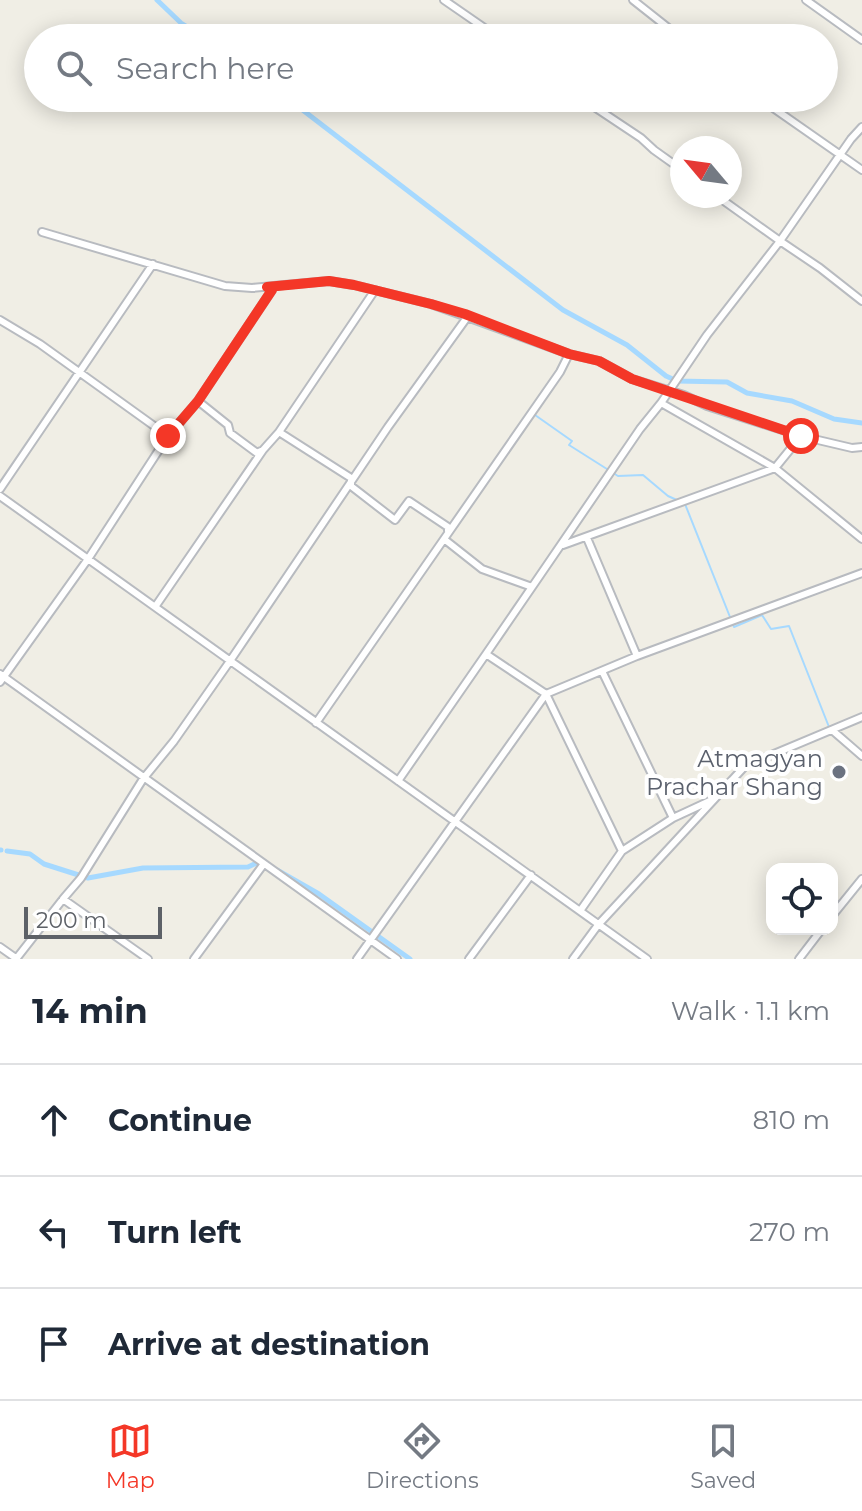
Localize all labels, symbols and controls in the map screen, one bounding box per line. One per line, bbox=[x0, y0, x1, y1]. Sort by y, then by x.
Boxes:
search box bbox=[24, 24, 838, 112]
icon: search bbox=[52, 46, 96, 90]
text: Search here bbox=[116, 50, 294, 87]
north arrow bbox=[670, 136, 742, 208]
route end bbox=[150, 418, 186, 454]
route start bbox=[783, 418, 819, 454]
place label: Atmagyan Prachar Shang bbox=[646, 744, 823, 801]
marker: Atmagyan Prachar Shang bbox=[830, 763, 848, 781]
map controls bbox=[766, 863, 838, 935]
button: locate bbox=[766, 863, 838, 935]
scale bar bbox=[24, 903, 162, 939]
text: 200 m bbox=[36, 907, 107, 934]
text: 14 min bbox=[32, 990, 148, 1032]
text: Walk · 1.1 km bbox=[671, 995, 830, 1027]
icon: ahead bbox=[32, 1098, 76, 1142]
text: Continue bbox=[108, 1102, 252, 1139]
text: 810 m bbox=[752, 1104, 830, 1136]
icon: left bbox=[32, 1210, 76, 1254]
text: Turn left bbox=[108, 1214, 241, 1251]
text: 270 m bbox=[749, 1216, 830, 1248]
icon: arrive bbox=[32, 1322, 76, 1366]
text: Arrive at destination bbox=[108, 1326, 430, 1363]
tab: Map bbox=[106, 1419, 155, 1494]
tab: Directions bbox=[366, 1419, 479, 1494]
tab: Saved bbox=[690, 1419, 756, 1494]

